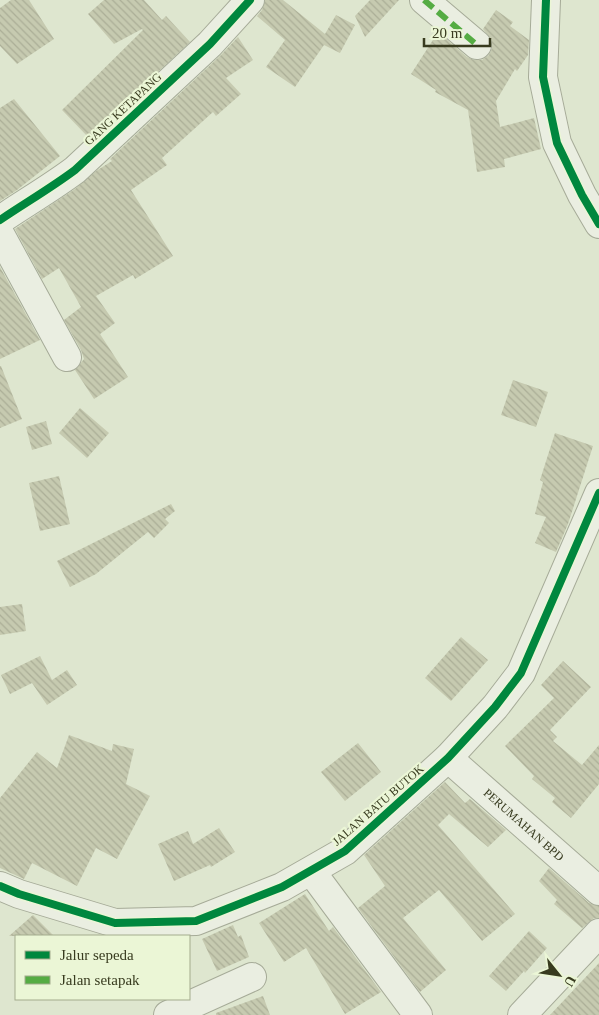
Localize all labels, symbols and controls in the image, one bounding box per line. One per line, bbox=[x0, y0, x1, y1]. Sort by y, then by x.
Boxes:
scale bar bbox=[424, 15, 490, 47]
text: 20 m bbox=[432, 25, 463, 41]
street label: GANG KETAPANG bbox=[82, 69, 165, 148]
street label: JALAN BATU BUTOK bbox=[329, 761, 427, 848]
street label: PERUMAHAN BPD bbox=[481, 786, 567, 864]
legend bbox=[15, 935, 190, 1000]
text: Jalur sepeda bbox=[60, 947, 134, 963]
north arrow bbox=[534, 950, 584, 1000]
text: Jalan setapak bbox=[60, 972, 140, 988]
text: U bbox=[561, 973, 579, 989]

